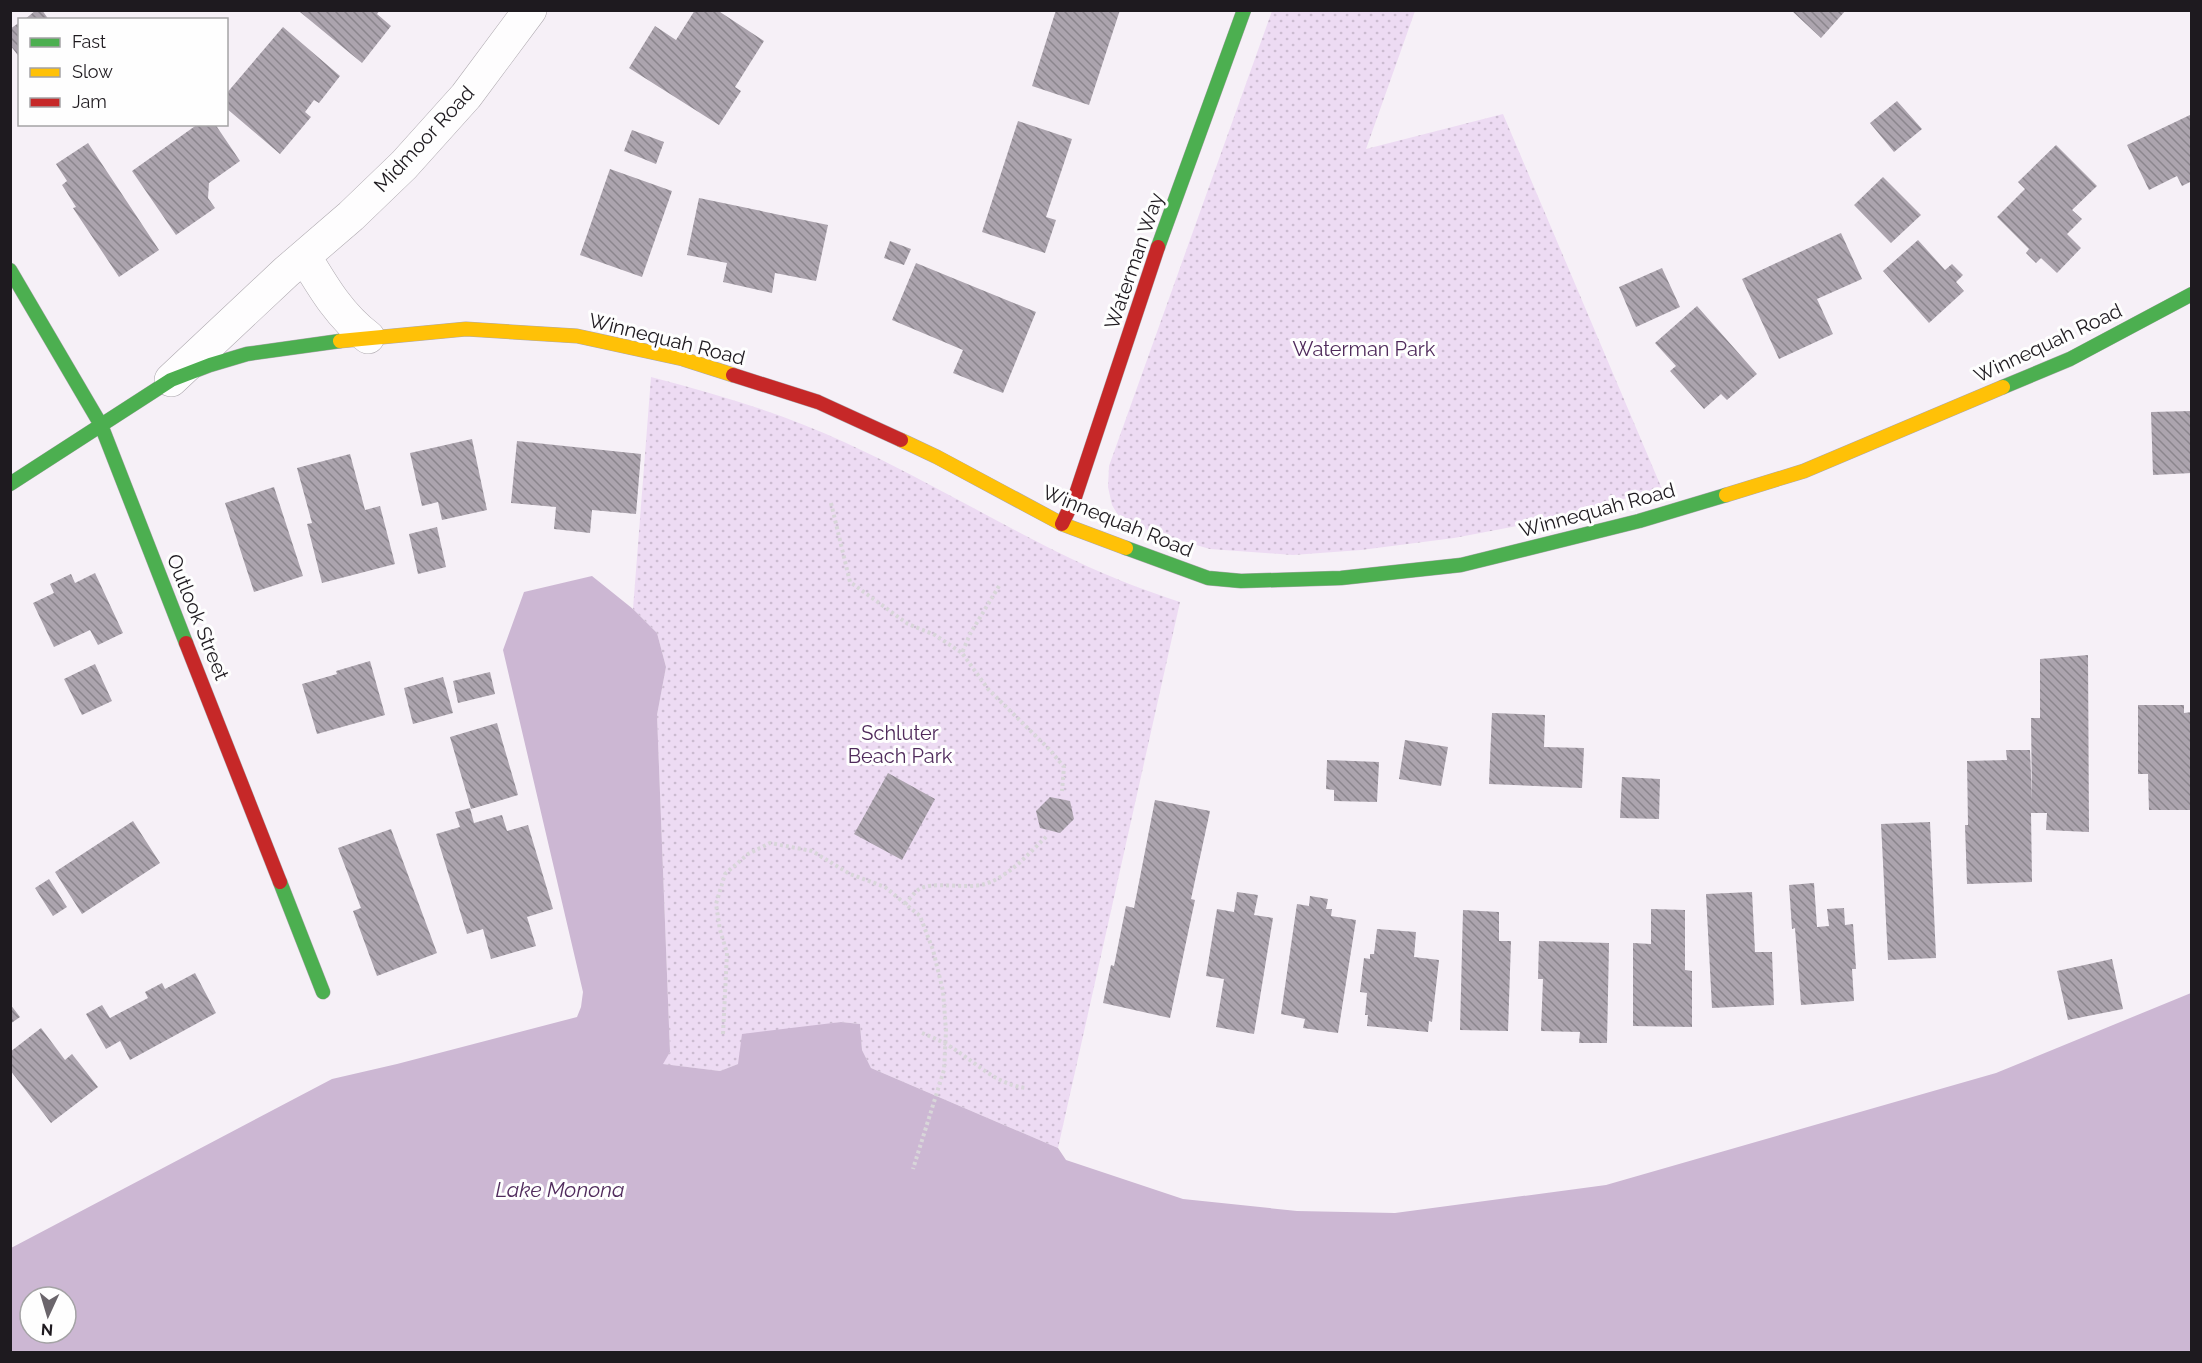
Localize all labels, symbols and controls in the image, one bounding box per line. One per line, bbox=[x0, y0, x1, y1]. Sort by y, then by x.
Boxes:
legend bbox=[18, 18, 228, 126]
text: Fast bbox=[72, 31, 106, 52]
text: Slow bbox=[72, 61, 113, 82]
street label: Midmoor Road bbox=[369, 81, 479, 197]
text: Jam bbox=[72, 91, 107, 112]
street label: Waterman Way bbox=[1099, 190, 1169, 332]
street label: Winnequah Road bbox=[1970, 298, 2126, 388]
street label: Winnequah Road bbox=[586, 308, 748, 370]
park label: Waterman Park bbox=[1293, 337, 1436, 361]
street label: Winnequah Road bbox=[1517, 478, 1677, 542]
street label: Winnequah Road bbox=[1039, 480, 1197, 562]
street label: Outlook Street bbox=[162, 550, 234, 684]
park label: Schluter Beach Park bbox=[848, 721, 953, 768]
water label: Lake Monona bbox=[496, 1177, 624, 1202]
north arrow bbox=[18, 1285, 78, 1345]
text: N bbox=[40, 1320, 54, 1339]

